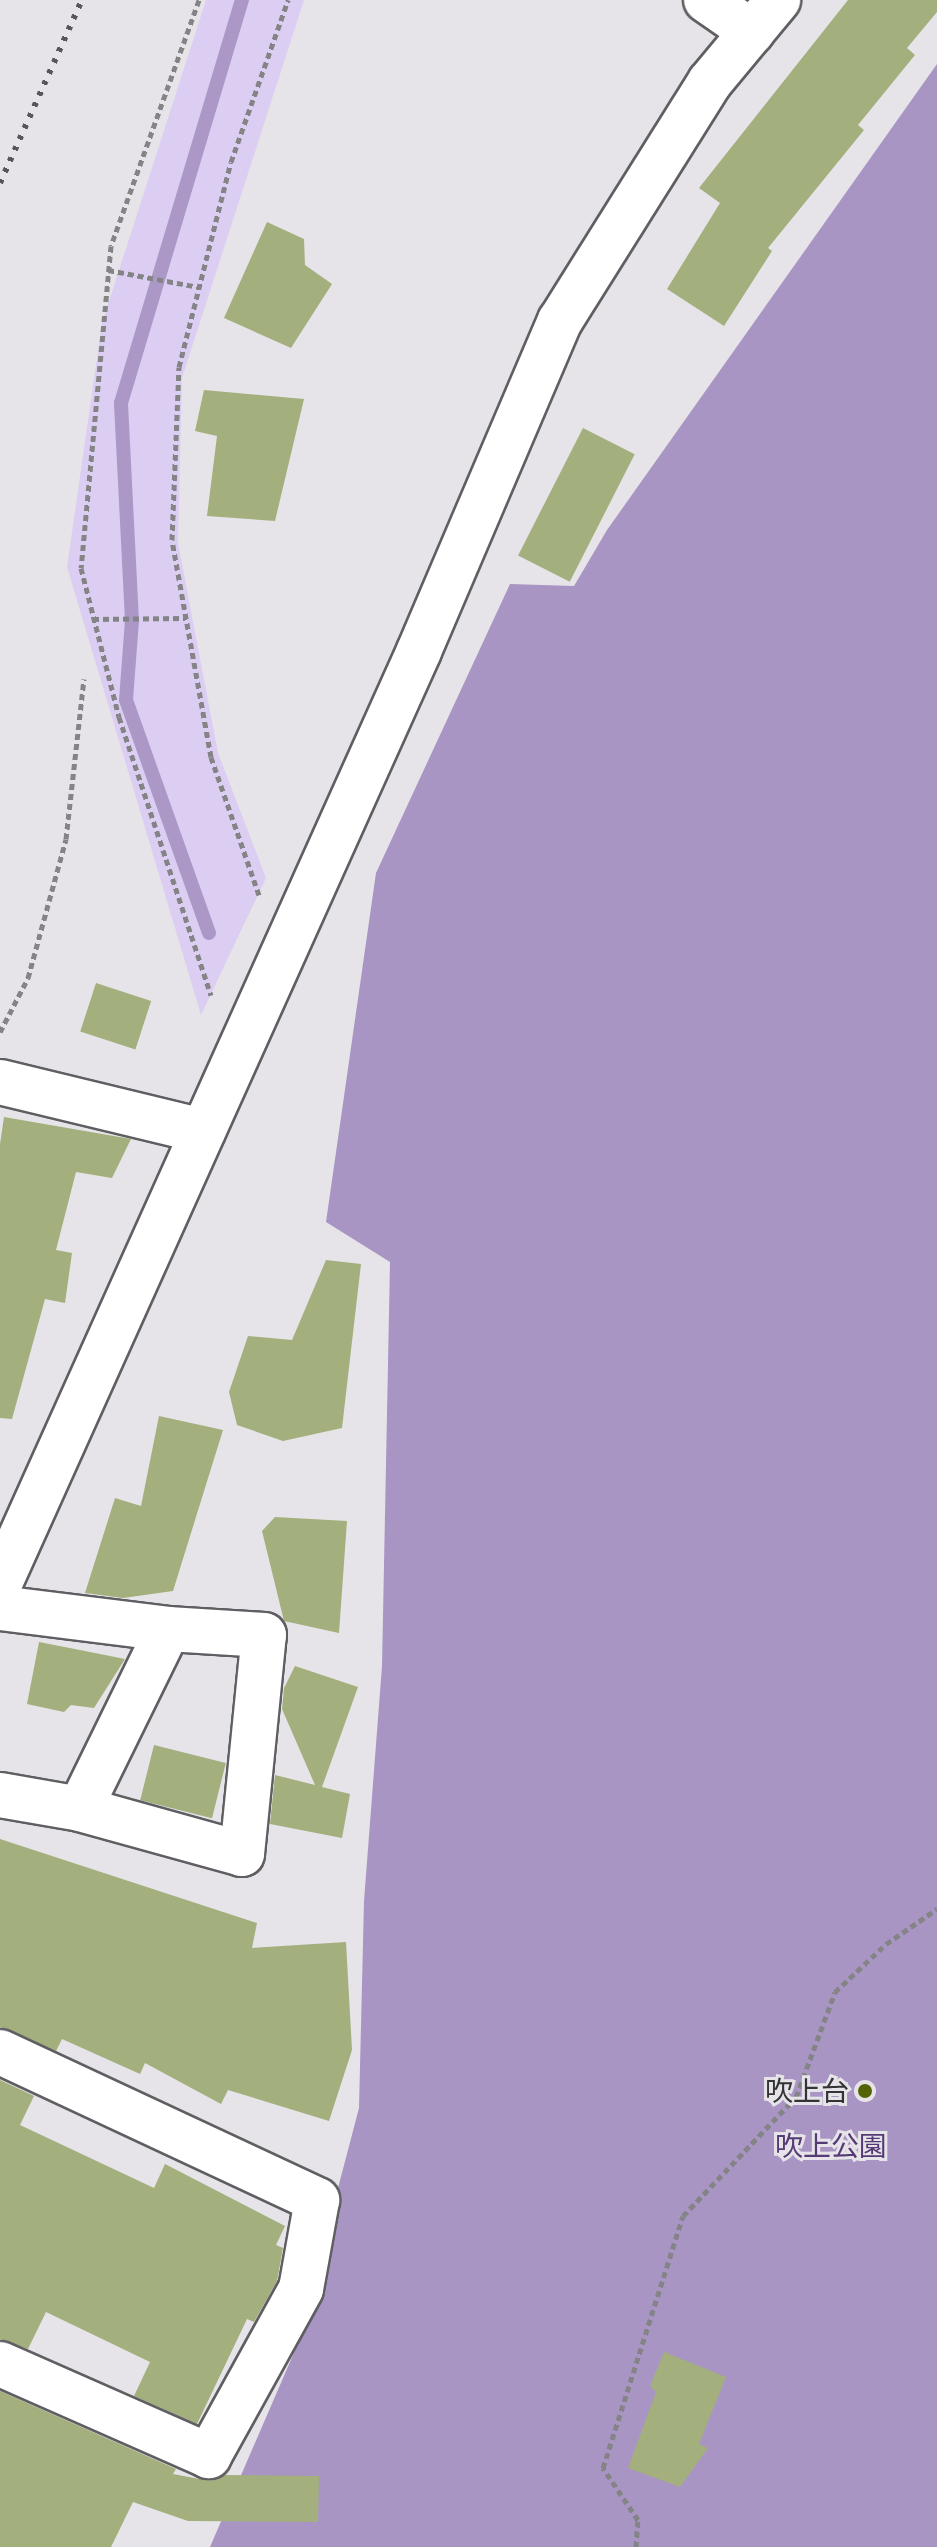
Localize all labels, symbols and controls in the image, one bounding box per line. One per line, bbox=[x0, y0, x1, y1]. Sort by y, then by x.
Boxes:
place label: 吹上台 bbox=[765, 2074, 849, 2108]
marker: 吹上台 bbox=[856, 2082, 874, 2100]
park label: 吹上公園 bbox=[775, 2129, 887, 2163]

